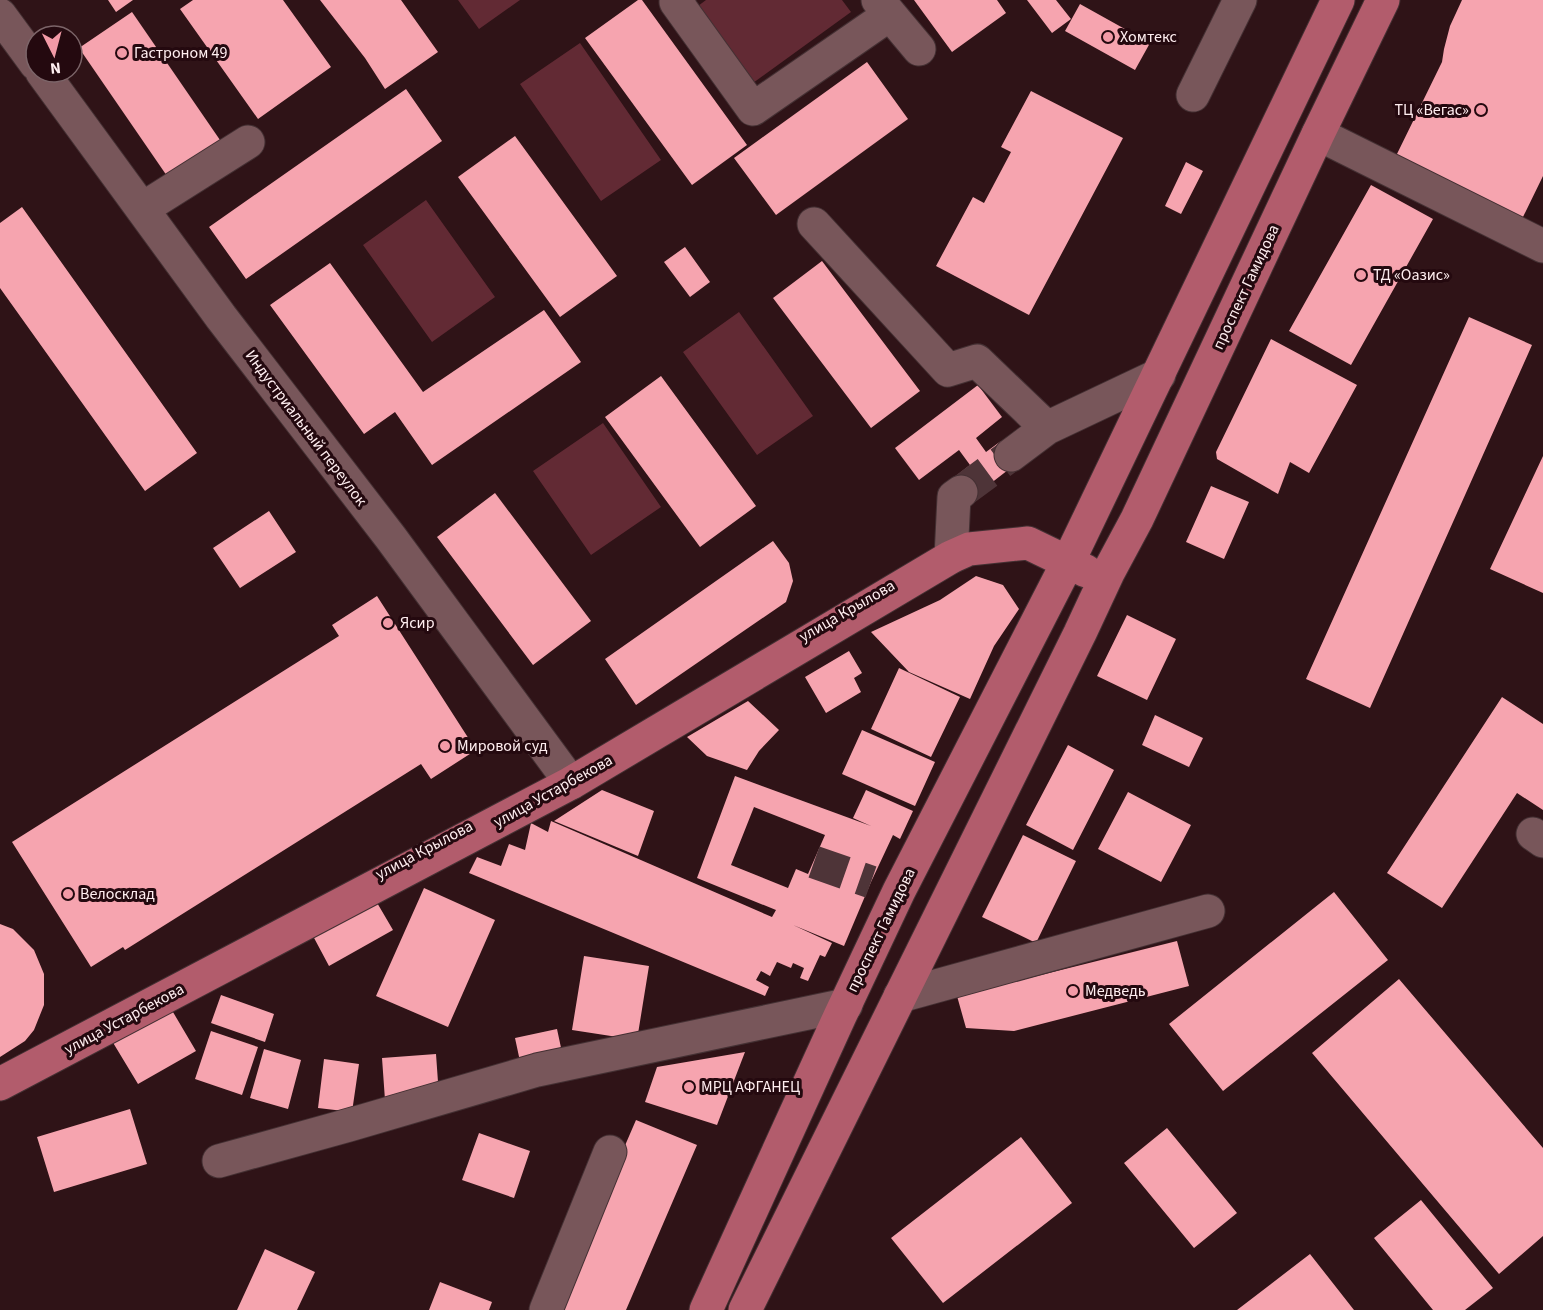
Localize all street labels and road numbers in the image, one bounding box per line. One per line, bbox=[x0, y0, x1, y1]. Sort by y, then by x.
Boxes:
street label: проспект Гамидова bbox=[1207, 221, 1285, 353]
street label: Индустриальный переулок bbox=[240, 345, 372, 511]
street label: улица Крылова bbox=[795, 575, 899, 647]
street label: улица Устарбекова bbox=[490, 749, 616, 833]
street label: улица Крылова bbox=[371, 815, 477, 885]
street label: проспект Гамидова bbox=[841, 864, 921, 996]
street label: улица Устарбекова bbox=[60, 978, 188, 1060]

